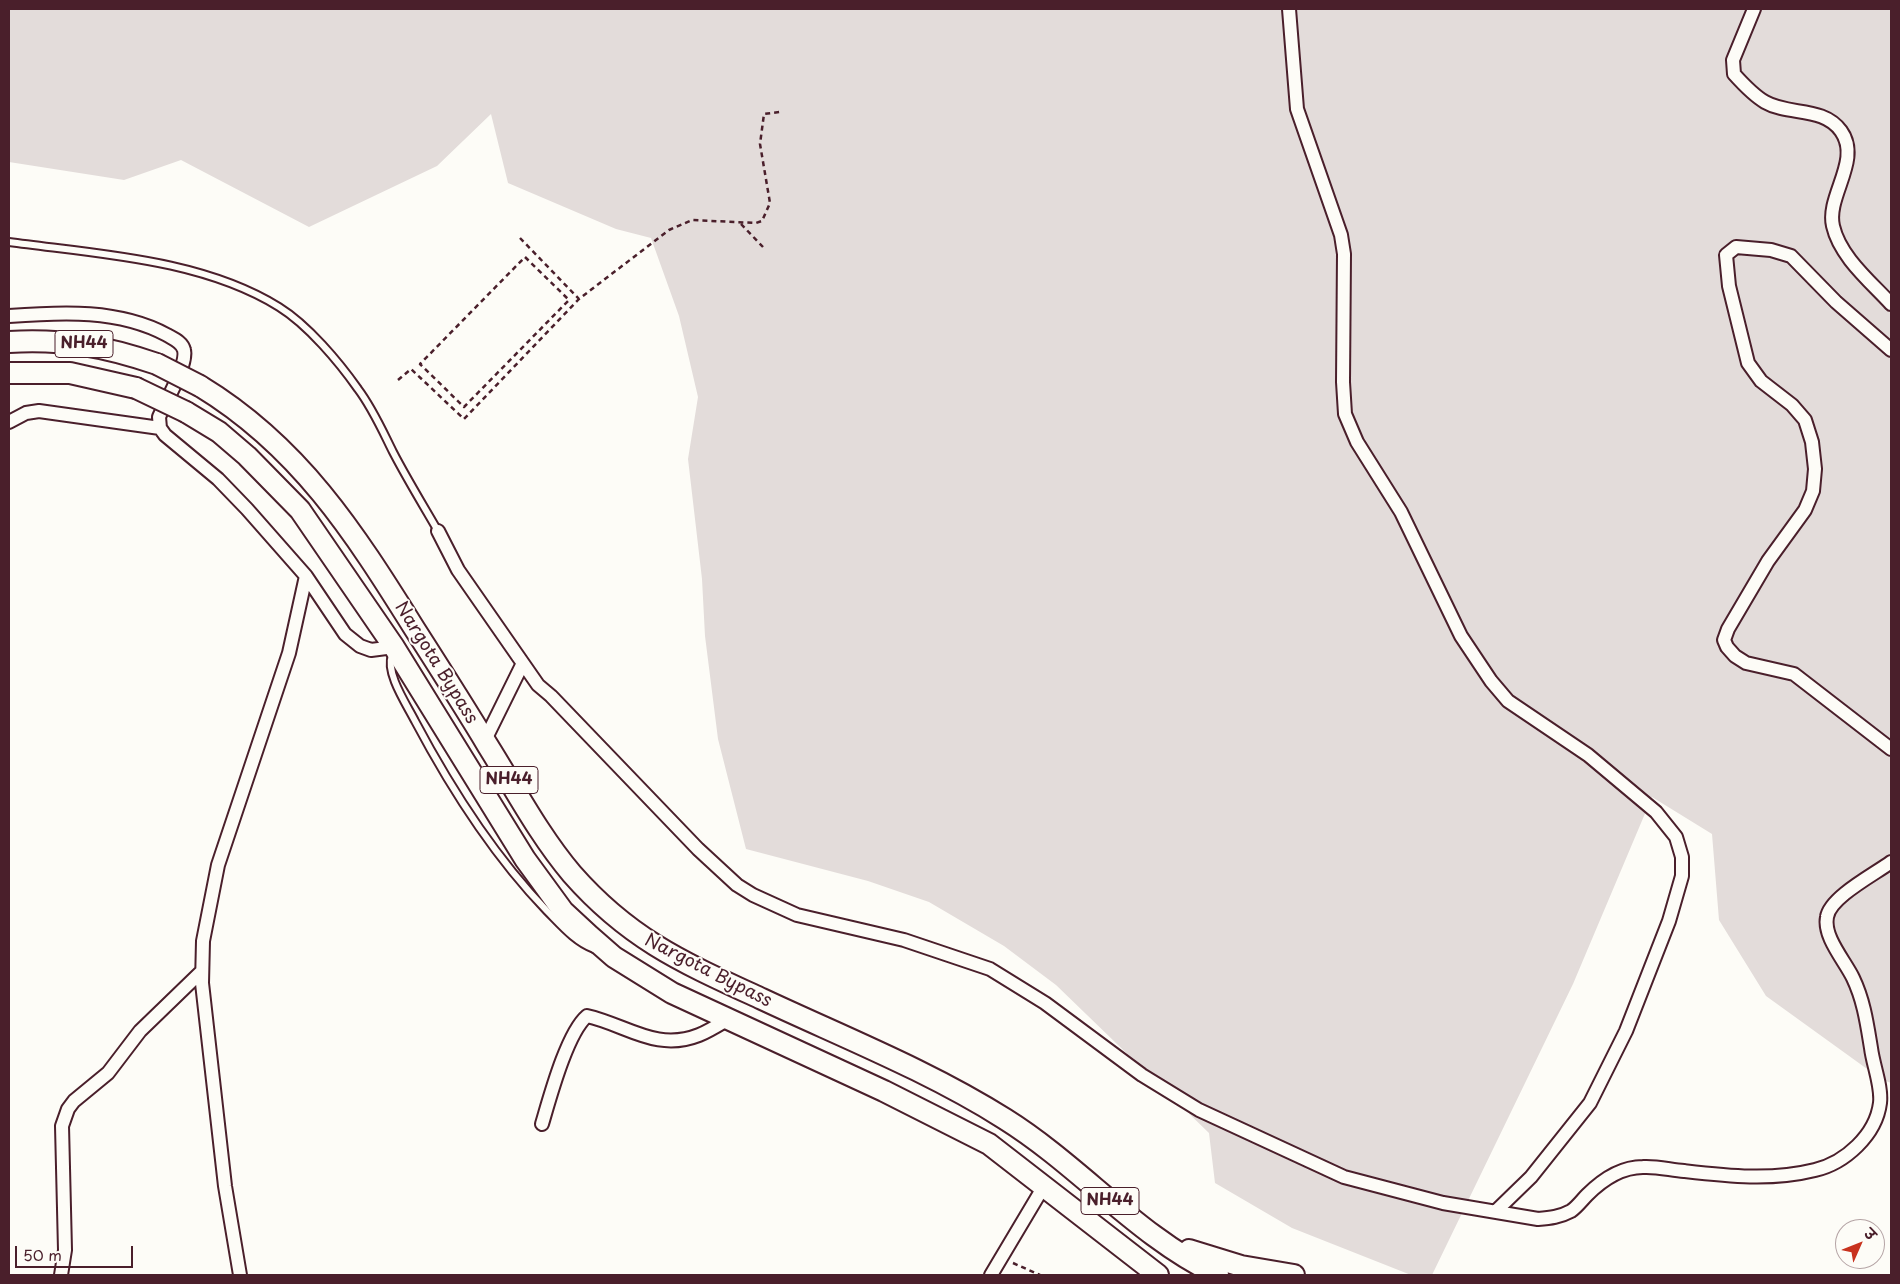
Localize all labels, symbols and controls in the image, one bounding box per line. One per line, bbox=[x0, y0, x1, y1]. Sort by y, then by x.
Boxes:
road number: NH44 bbox=[55, 330, 113, 358]
street label: Nargota Bypass bbox=[390, 598, 482, 728]
road number: NH44 bbox=[480, 766, 538, 794]
street label: Nargota Bypass bbox=[641, 930, 775, 1012]
road number: NH44 bbox=[1081, 1188, 1139, 1214]
north arrow bbox=[1835, 1219, 1885, 1269]
text: उ bbox=[1860, 1223, 1881, 1245]
scale bar bbox=[18, 1236, 135, 1268]
text: 50 m bbox=[23, 1243, 62, 1266]

